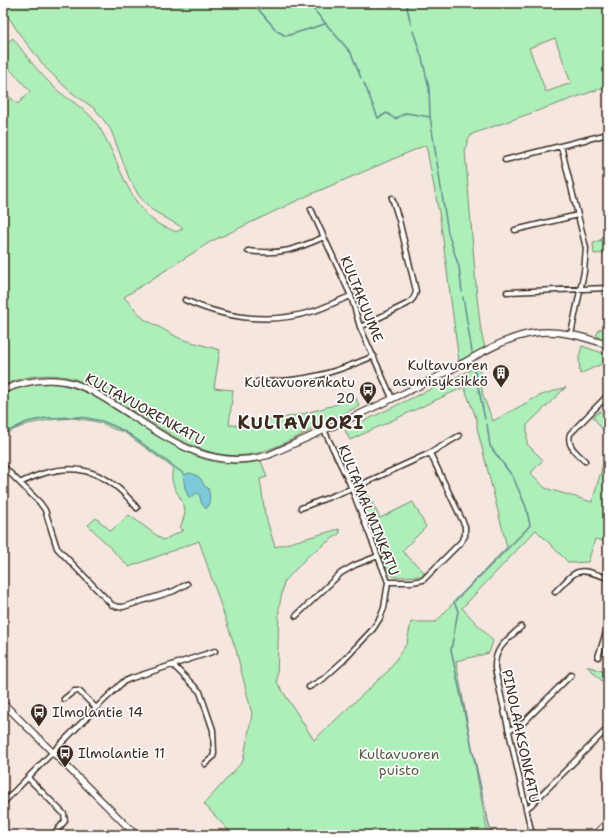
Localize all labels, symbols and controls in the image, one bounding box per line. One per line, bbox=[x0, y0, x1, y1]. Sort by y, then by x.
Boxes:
street label: KULTAKUUME bbox=[337, 253, 388, 345]
place label: Kultavuoren asumisyksikkö bbox=[392, 356, 488, 390]
building icon: Kultavuoren asumisyksikkö bbox=[491, 363, 511, 388]
street label: KULTAVUORENKATU bbox=[82, 369, 208, 449]
place label: Kultavuorenkatu 20 bbox=[244, 373, 355, 407]
bus stop icon: Kultavuorenkatu 20 bbox=[358, 380, 378, 405]
district label: KULTAVUORI bbox=[238, 411, 364, 435]
street label: KULTAMALMINKATU bbox=[334, 442, 404, 578]
street label: PINOLAAKSONKATU bbox=[498, 668, 544, 804]
bus stop icon: Ilmolantie 14 bbox=[29, 702, 49, 727]
place label: Ilmolantie 14 bbox=[52, 703, 143, 721]
bus stop icon: Ilmolantie 11 bbox=[55, 743, 75, 768]
place label: Ilmolantie 11 bbox=[78, 744, 165, 762]
park label: Kultavuoren puisto bbox=[359, 745, 440, 779]

